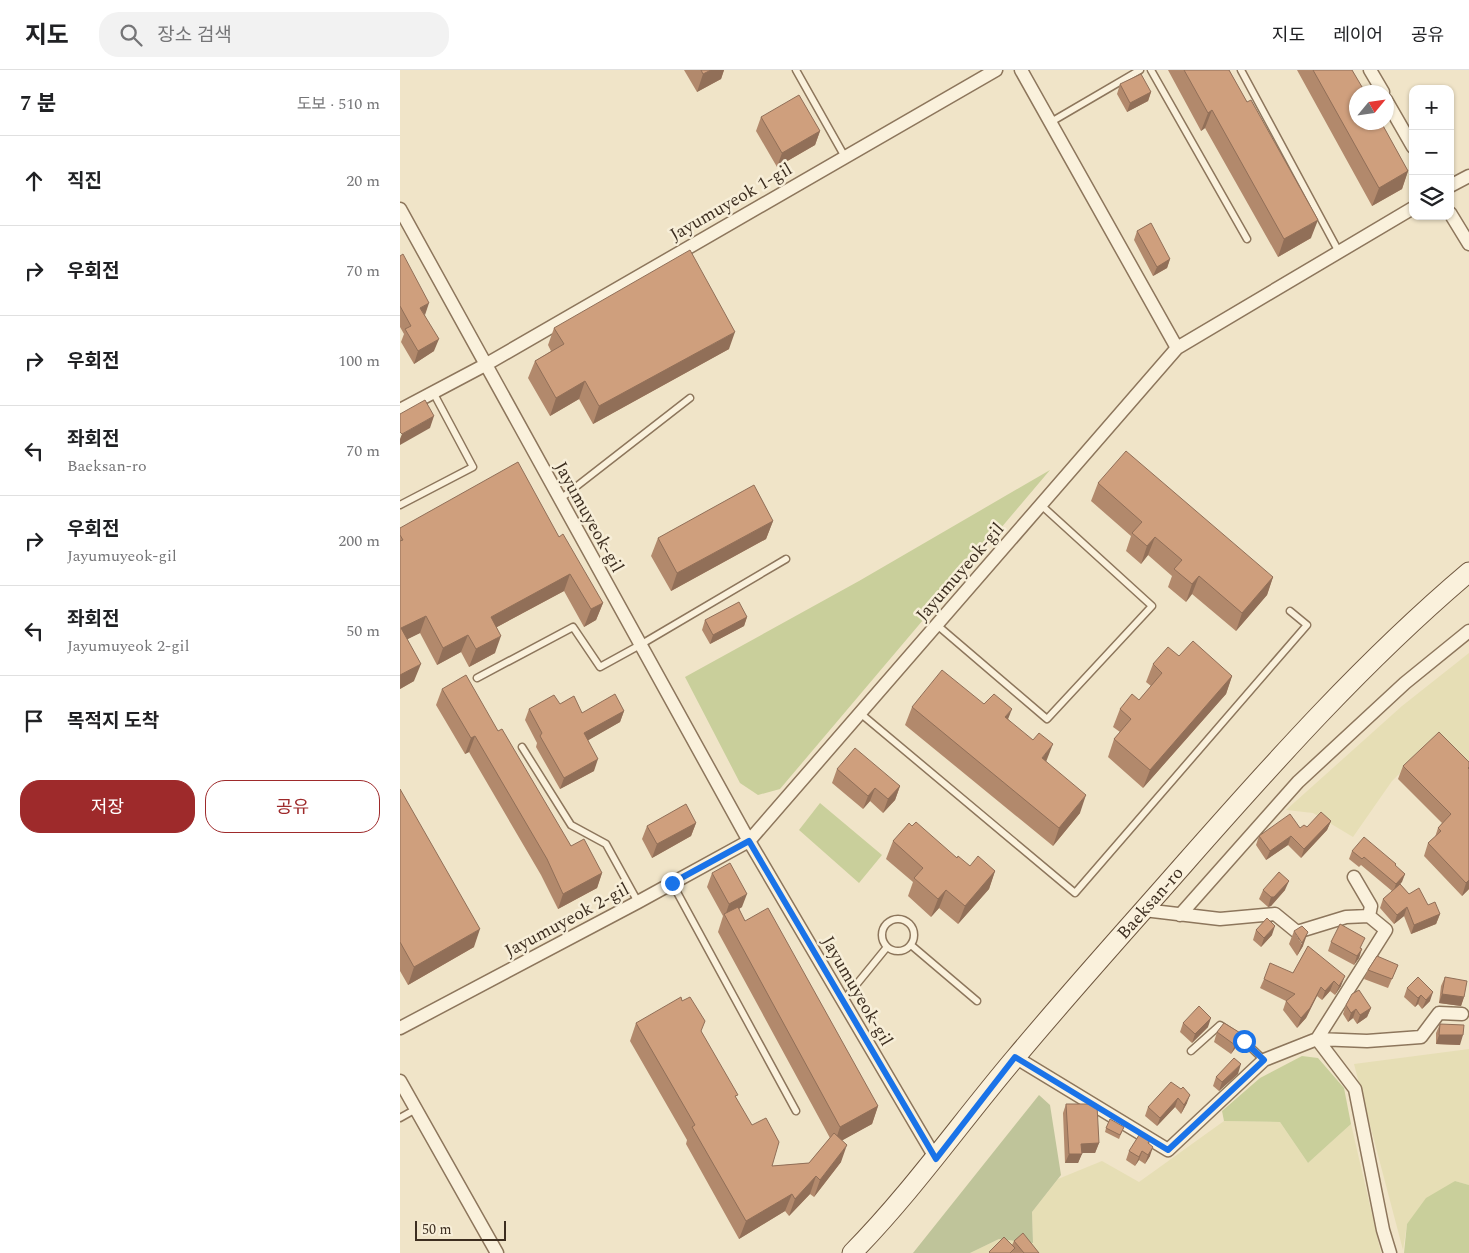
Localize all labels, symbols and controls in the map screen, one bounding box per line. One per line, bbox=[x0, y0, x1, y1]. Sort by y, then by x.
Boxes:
search box bbox=[99, 12, 449, 57]
text: 지도 bbox=[25, 18, 69, 54]
icon: search bbox=[117, 21, 145, 49]
text: 장소 검색 bbox=[157, 21, 232, 50]
text: 지도 bbox=[1272, 22, 1305, 49]
text: 레이어 bbox=[1333, 22, 1383, 49]
text: 공유 bbox=[1411, 22, 1444, 49]
north arrow bbox=[1349, 85, 1394, 130]
map controls bbox=[1409, 85, 1454, 220]
button: + bbox=[1409, 85, 1454, 130]
text: 7 분 bbox=[20, 88, 56, 120]
text: 도보 · 510 m bbox=[297, 92, 380, 116]
button: − bbox=[1409, 130, 1454, 175]
street label: Jayumuyeok 1-gil bbox=[665, 156, 797, 248]
icon: ahead bbox=[20, 167, 48, 195]
text: 직진 bbox=[67, 167, 102, 196]
text: 20 m bbox=[346, 169, 380, 193]
button: layers bbox=[1409, 175, 1454, 220]
icon: right bbox=[20, 257, 48, 285]
text: 우회전 bbox=[67, 257, 119, 286]
text: 70 m bbox=[346, 259, 380, 283]
icon: right bbox=[20, 347, 48, 375]
text: 우회전 bbox=[67, 347, 119, 376]
text: 100 m bbox=[338, 349, 380, 373]
text: 좌회전 bbox=[67, 425, 119, 454]
icon: left bbox=[20, 437, 48, 465]
text: 70 m bbox=[346, 439, 380, 463]
text: Baeksan-ro bbox=[67, 454, 147, 478]
street label: Jayumuyeok-gil bbox=[547, 456, 631, 578]
text: 우회전 bbox=[67, 515, 119, 544]
street label: Jayumuyeok-gil bbox=[909, 517, 1011, 627]
icon: right bbox=[20, 527, 48, 555]
text: 200 m bbox=[338, 529, 380, 553]
text: Jayumuyeok-gil bbox=[67, 544, 177, 568]
text: 좌회전 bbox=[67, 605, 119, 634]
icon: left bbox=[20, 617, 48, 645]
text: 50 m bbox=[346, 619, 380, 643]
text: Jayumuyeok 2-gil bbox=[67, 634, 189, 658]
icon: arrive bbox=[20, 707, 48, 735]
text: 목적지 도착 bbox=[67, 707, 159, 736]
button: 저장 bbox=[20, 780, 195, 833]
button: 공유 bbox=[205, 780, 380, 833]
street label: Baeksan-ro bbox=[1110, 860, 1190, 945]
route end bbox=[661, 872, 684, 895]
street label: Jayumuyeok 2-gil bbox=[500, 876, 634, 964]
street label: Jayumuyeok-gil bbox=[814, 931, 900, 1051]
route start bbox=[1233, 1030, 1256, 1053]
scale bar bbox=[415, 1218, 506, 1241]
text: 50 m bbox=[422, 1219, 452, 1240]

